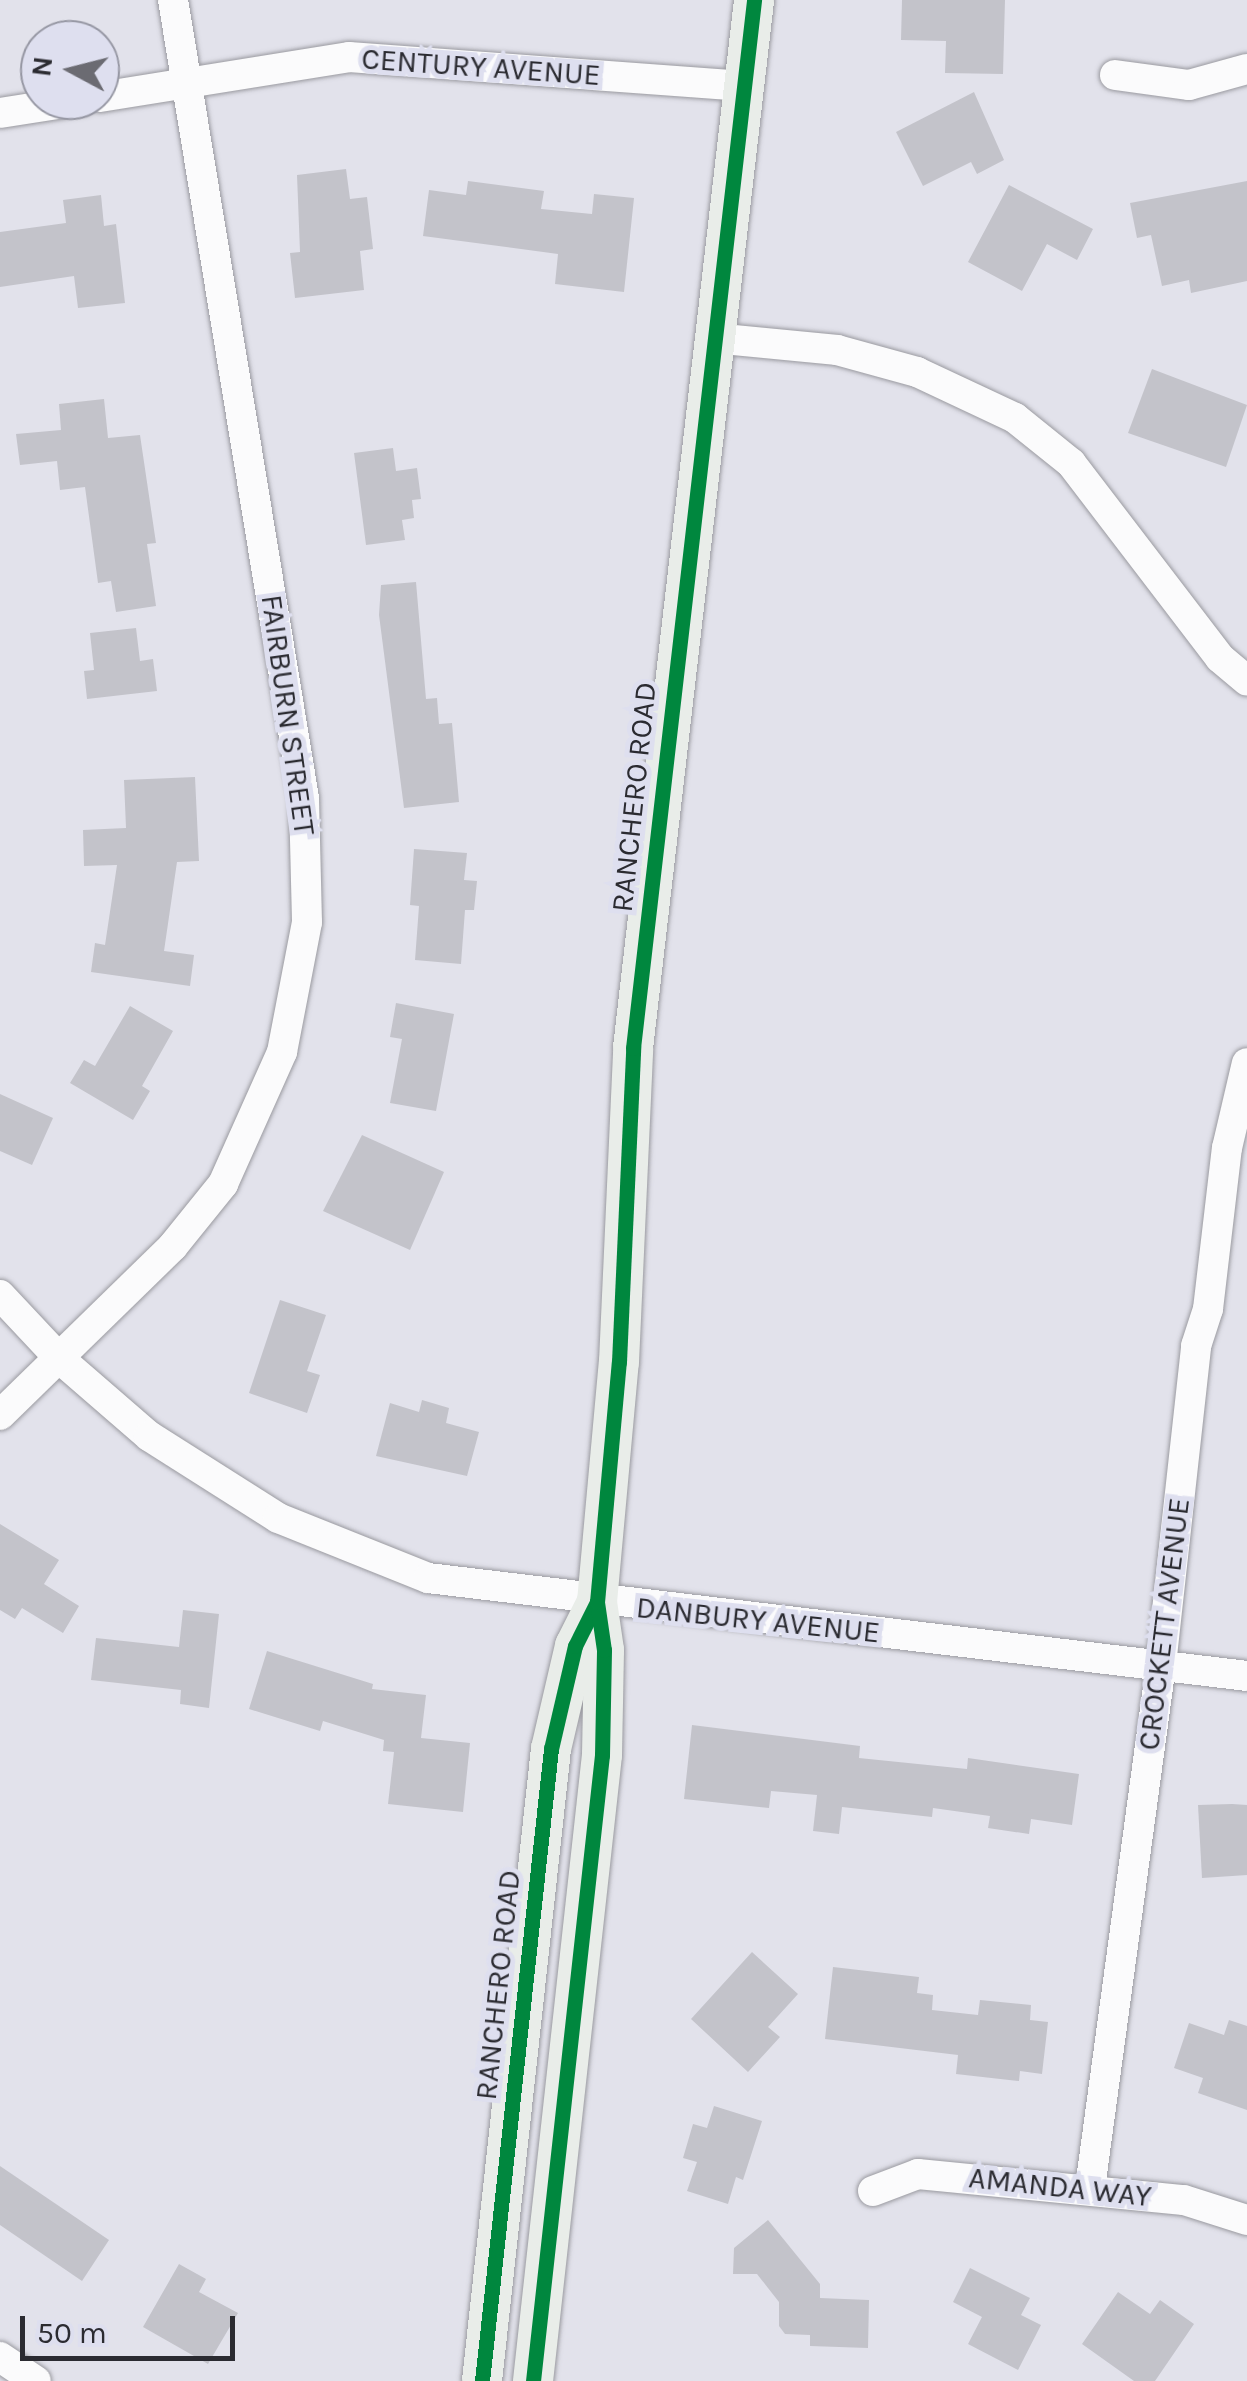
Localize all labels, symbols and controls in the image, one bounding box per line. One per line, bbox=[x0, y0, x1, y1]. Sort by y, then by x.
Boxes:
north arrow bbox=[20, 20, 120, 120]
street label: CENTURY AVENUE bbox=[360, 41, 602, 93]
text: N bbox=[24, 55, 59, 79]
street label: FAIRBURN STREET bbox=[253, 592, 323, 838]
street label: RANCHERO ROAD bbox=[604, 680, 664, 914]
street label: CROCKETT AVENUE bbox=[1131, 1496, 1197, 1752]
street label: DANBURY AVENUE bbox=[634, 1589, 882, 1651]
street label: RANCHERO ROAD bbox=[468, 1868, 528, 2102]
street label: AMANDA WAY bbox=[967, 2160, 1153, 2214]
scale bar bbox=[25, 2296, 240, 2358]
text: 50 m bbox=[37, 2315, 107, 2351]

